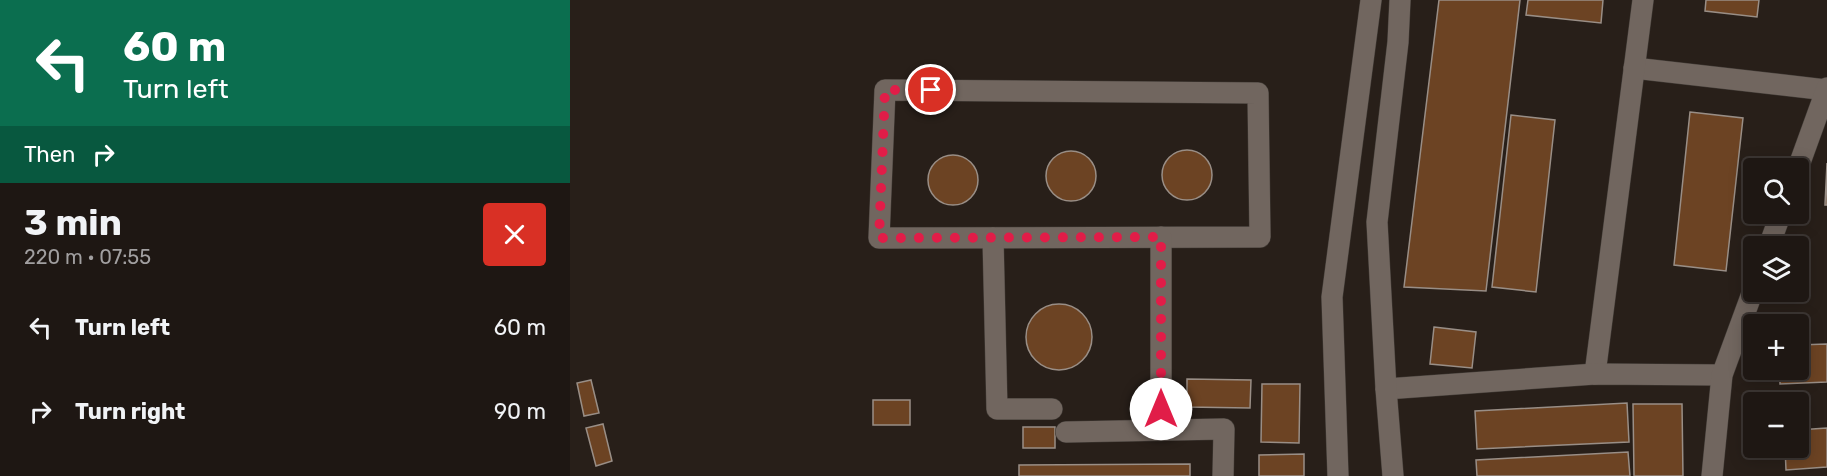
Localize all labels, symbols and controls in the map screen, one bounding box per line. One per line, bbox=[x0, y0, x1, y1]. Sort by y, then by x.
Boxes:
text: 60 m bbox=[123, 22, 226, 72]
icon: left bbox=[24, 24, 102, 102]
pin bbox=[905, 64, 956, 115]
text: Turn left bbox=[123, 73, 228, 105]
icon: arrive bbox=[914, 73, 947, 106]
icon: right bbox=[87, 138, 120, 171]
text: Then bbox=[24, 141, 75, 168]
map controls bbox=[1743, 158, 1809, 458]
button: search bbox=[1743, 158, 1809, 224]
text: 3 min bbox=[24, 201, 122, 244]
button: close bbox=[483, 203, 546, 266]
button: layers bbox=[1743, 236, 1809, 302]
text: 220 m · 07:55 bbox=[24, 245, 151, 269]
icon: left bbox=[24, 311, 57, 344]
text: Turn left bbox=[75, 314, 170, 341]
text: 60 m bbox=[494, 314, 546, 341]
button: + bbox=[1743, 314, 1809, 380]
position arrow bbox=[1129, 377, 1193, 441]
button: − bbox=[1743, 392, 1809, 458]
icon: right bbox=[24, 395, 57, 428]
text: Turn right bbox=[75, 398, 185, 425]
text: 90 m bbox=[494, 398, 546, 425]

